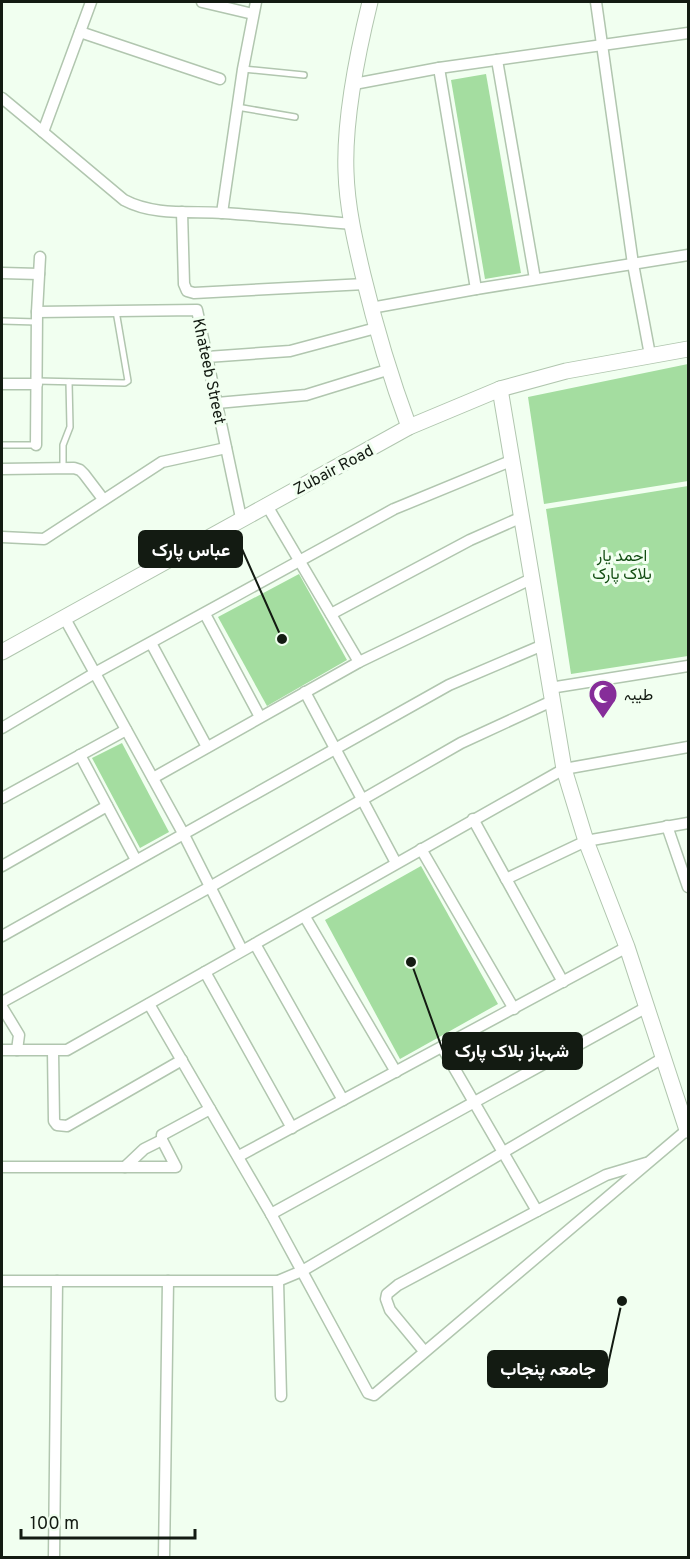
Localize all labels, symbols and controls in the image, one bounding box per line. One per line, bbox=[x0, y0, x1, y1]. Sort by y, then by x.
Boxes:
street label: Khateeb Street bbox=[187, 317, 229, 426]
street label: Zubair Road bbox=[290, 441, 378, 500]
callout: عباس پارک bbox=[139, 531, 242, 567]
text: عباس پارک bbox=[152, 540, 230, 563]
park label: احمد یار بلاک پارک bbox=[592, 547, 652, 585]
mosque icon: طیبہ bbox=[587, 678, 619, 720]
place label: طیبہ bbox=[624, 686, 653, 706]
callout: شہباز بلاک پارک bbox=[443, 1033, 582, 1069]
text: شہباز بلاک پارک bbox=[455, 1041, 569, 1064]
callout: جامعہ پنجاب bbox=[488, 1351, 607, 1387]
text: جامعہ پنجاب bbox=[500, 1359, 596, 1382]
scale bar bbox=[21, 1502, 195, 1540]
text: 100 m bbox=[30, 1513, 79, 1536]

